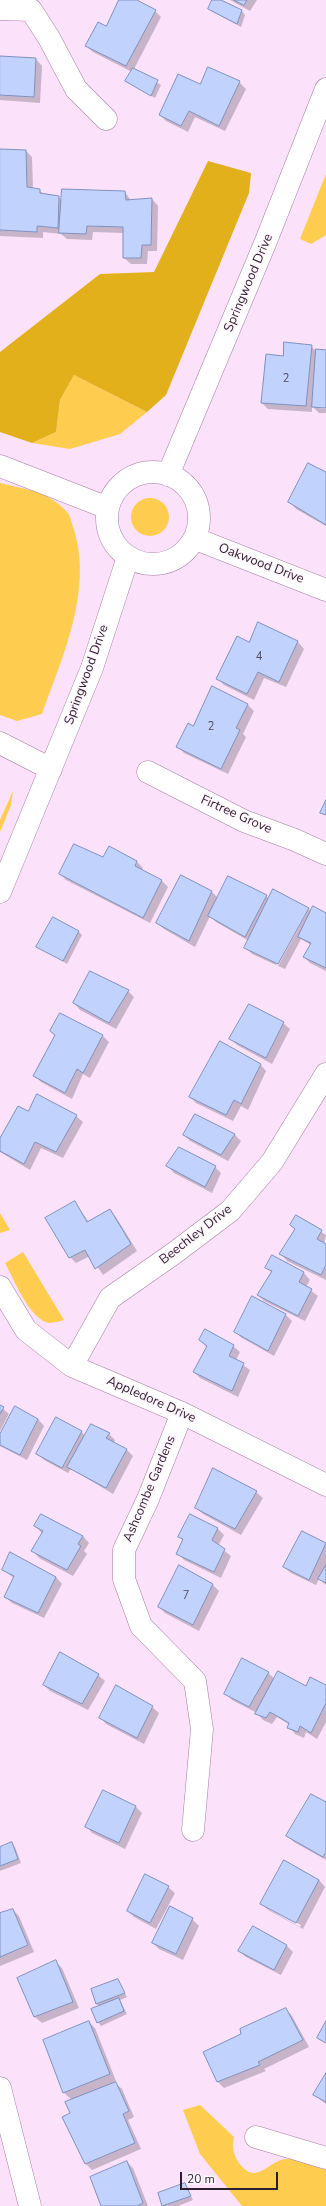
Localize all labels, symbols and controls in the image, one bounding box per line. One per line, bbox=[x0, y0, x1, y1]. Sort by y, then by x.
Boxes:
street label: Springwood Drive bbox=[221, 231, 277, 335]
house number: 2 bbox=[283, 372, 289, 386]
street label: Oakwood Drive bbox=[216, 541, 306, 587]
street label: Springwood Drive bbox=[62, 623, 112, 727]
house number: 4 bbox=[256, 650, 262, 664]
house number: 2 bbox=[208, 720, 214, 734]
street label: Firtree Grove bbox=[198, 792, 274, 838]
street label: Beechley Drive bbox=[157, 1202, 235, 1268]
street label: Appledore Drive bbox=[104, 1373, 198, 1427]
street label: Ashcombe Gardens bbox=[121, 1433, 179, 1545]
house number: 7 bbox=[183, 1589, 189, 1603]
scale bar bbox=[182, 2164, 280, 2190]
text: 20 m bbox=[187, 2171, 215, 2187]

